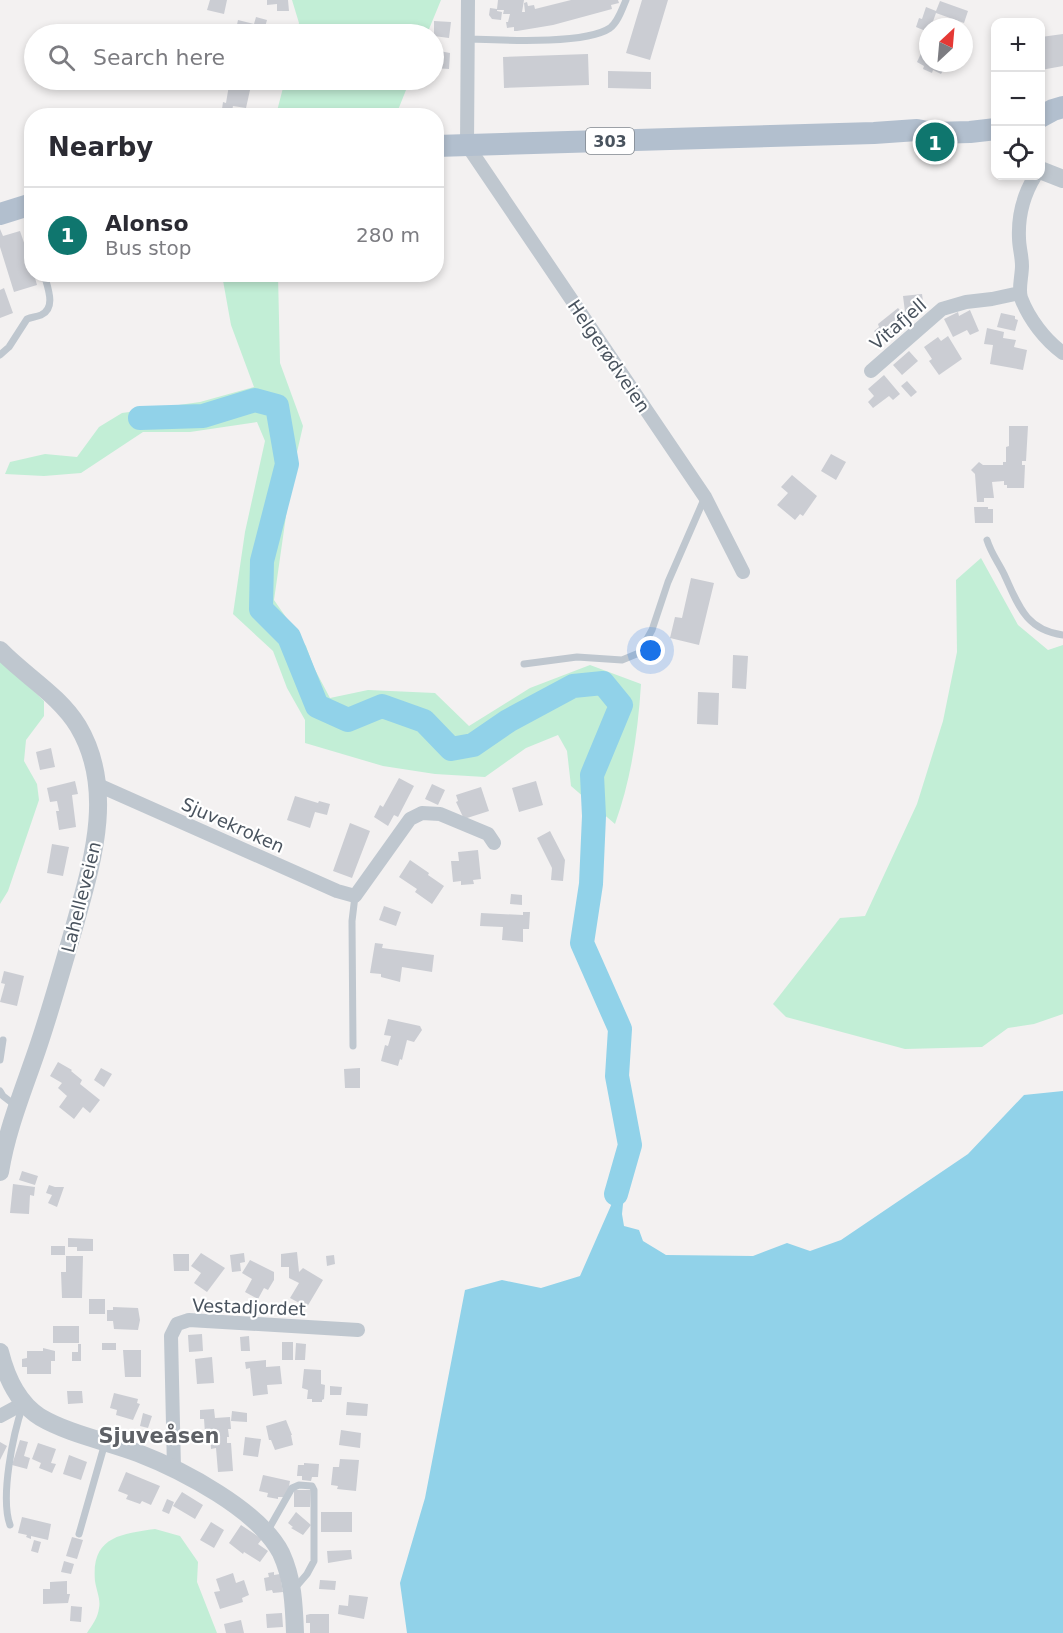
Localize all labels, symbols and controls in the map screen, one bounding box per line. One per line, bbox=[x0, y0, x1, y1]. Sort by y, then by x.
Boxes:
north arrow bbox=[919, 18, 973, 72]
map controls bbox=[991, 18, 1045, 180]
button: + bbox=[991, 18, 1045, 72]
search box bbox=[24, 24, 444, 90]
icon: search bbox=[45, 41, 78, 74]
text: Search here bbox=[93, 45, 225, 70]
button: − bbox=[991, 72, 1045, 126]
pin: 1 bbox=[916, 120, 954, 164]
button: locate bbox=[991, 126, 1045, 180]
road number: 303 bbox=[586, 128, 634, 154]
text: Nearby bbox=[48, 132, 153, 162]
text: Alonso bbox=[105, 211, 189, 236]
text: 1 bbox=[61, 223, 74, 247]
text: 280 m bbox=[356, 223, 420, 247]
text: Bus stop bbox=[105, 236, 191, 260]
street label: Vitafjell bbox=[866, 294, 930, 354]
street label: Helgerødveien bbox=[564, 296, 654, 416]
your location bbox=[636, 636, 665, 665]
street label: Sjuvekroken bbox=[178, 793, 288, 857]
street label: Lahelleveien bbox=[57, 839, 105, 955]
street label: Vestadjordet bbox=[192, 1295, 306, 1319]
district label: Sjuveåsen bbox=[98, 1423, 220, 1448]

